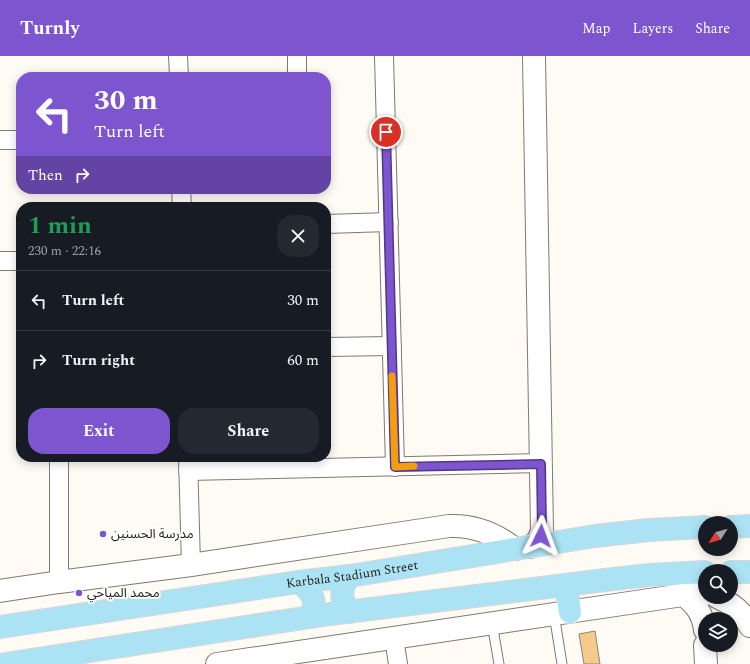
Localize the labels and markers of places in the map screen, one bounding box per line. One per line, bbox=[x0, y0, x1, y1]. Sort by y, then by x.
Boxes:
pin bbox=[369, 115, 403, 149]
place label: مدرسة الحسنين bbox=[111, 524, 194, 544]
marker: مدرسة الحسنين bbox=[98, 529, 108, 539]
place label: محمد المياحي bbox=[87, 583, 160, 603]
marker: محمد المياحي bbox=[74, 588, 84, 598]

